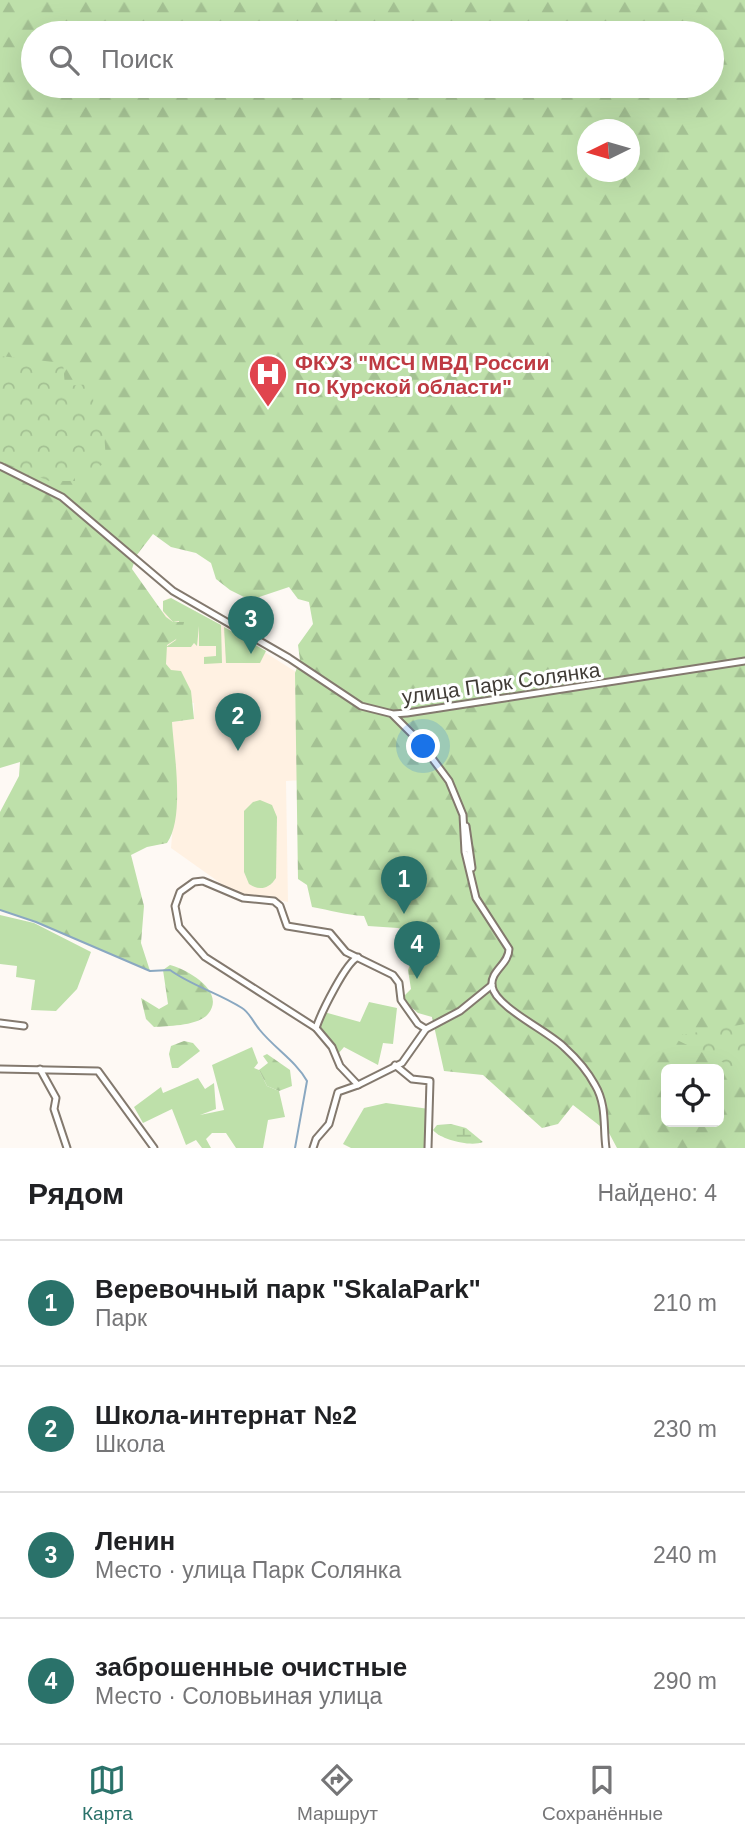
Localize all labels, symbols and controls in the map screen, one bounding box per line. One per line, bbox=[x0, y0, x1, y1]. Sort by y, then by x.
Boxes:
search box bbox=[21, 21, 724, 98]
icon: search bbox=[45, 41, 83, 79]
text: Поиск bbox=[101, 44, 173, 74]
north arrow bbox=[577, 119, 640, 182]
place label: ФКУЗ "МСЧ МВД России по Курской области" bbox=[295, 351, 549, 398]
hospital icon: ФКУЗ "МСЧ МВД России по Курской области" bbox=[247, 353, 289, 408]
pin: 3 bbox=[228, 596, 274, 654]
street label: улица Парк Солянка bbox=[400, 658, 602, 708]
pin: 2 bbox=[215, 693, 261, 751]
your location bbox=[406, 729, 440, 763]
pin: 1 bbox=[381, 856, 427, 914]
pin: 4 bbox=[394, 921, 440, 979]
map controls bbox=[661, 1064, 724, 1127]
button: locate bbox=[661, 1064, 724, 1127]
text: Рядом bbox=[28, 1177, 124, 1210]
text: Найдено: 4 bbox=[597, 1180, 717, 1206]
text: Веревочный парк "SkalaPark" bbox=[95, 1274, 481, 1304]
text: 1 bbox=[45, 1290, 57, 1316]
text: 210 m bbox=[653, 1290, 717, 1316]
text: Парк bbox=[95, 1305, 147, 1331]
text: Школа-интернат №2 bbox=[95, 1400, 357, 1430]
text: 2 bbox=[45, 1416, 57, 1442]
text: 230 m bbox=[653, 1416, 717, 1442]
text: Школа bbox=[95, 1431, 165, 1457]
text: Ленин bbox=[95, 1526, 175, 1556]
text: 3 bbox=[45, 1542, 57, 1568]
text: 240 m bbox=[653, 1542, 717, 1568]
text: Место · улица Парк Солянка bbox=[95, 1557, 401, 1583]
text: заброшенные очистные bbox=[95, 1652, 407, 1682]
text: 4 bbox=[45, 1668, 57, 1694]
text: 290 m bbox=[653, 1668, 717, 1694]
text: Место · Соловьиная улица bbox=[95, 1683, 382, 1709]
tab: Карта bbox=[82, 1761, 133, 1825]
tab: Маршрут bbox=[297, 1761, 378, 1825]
tab: Сохранённые bbox=[542, 1761, 663, 1825]

